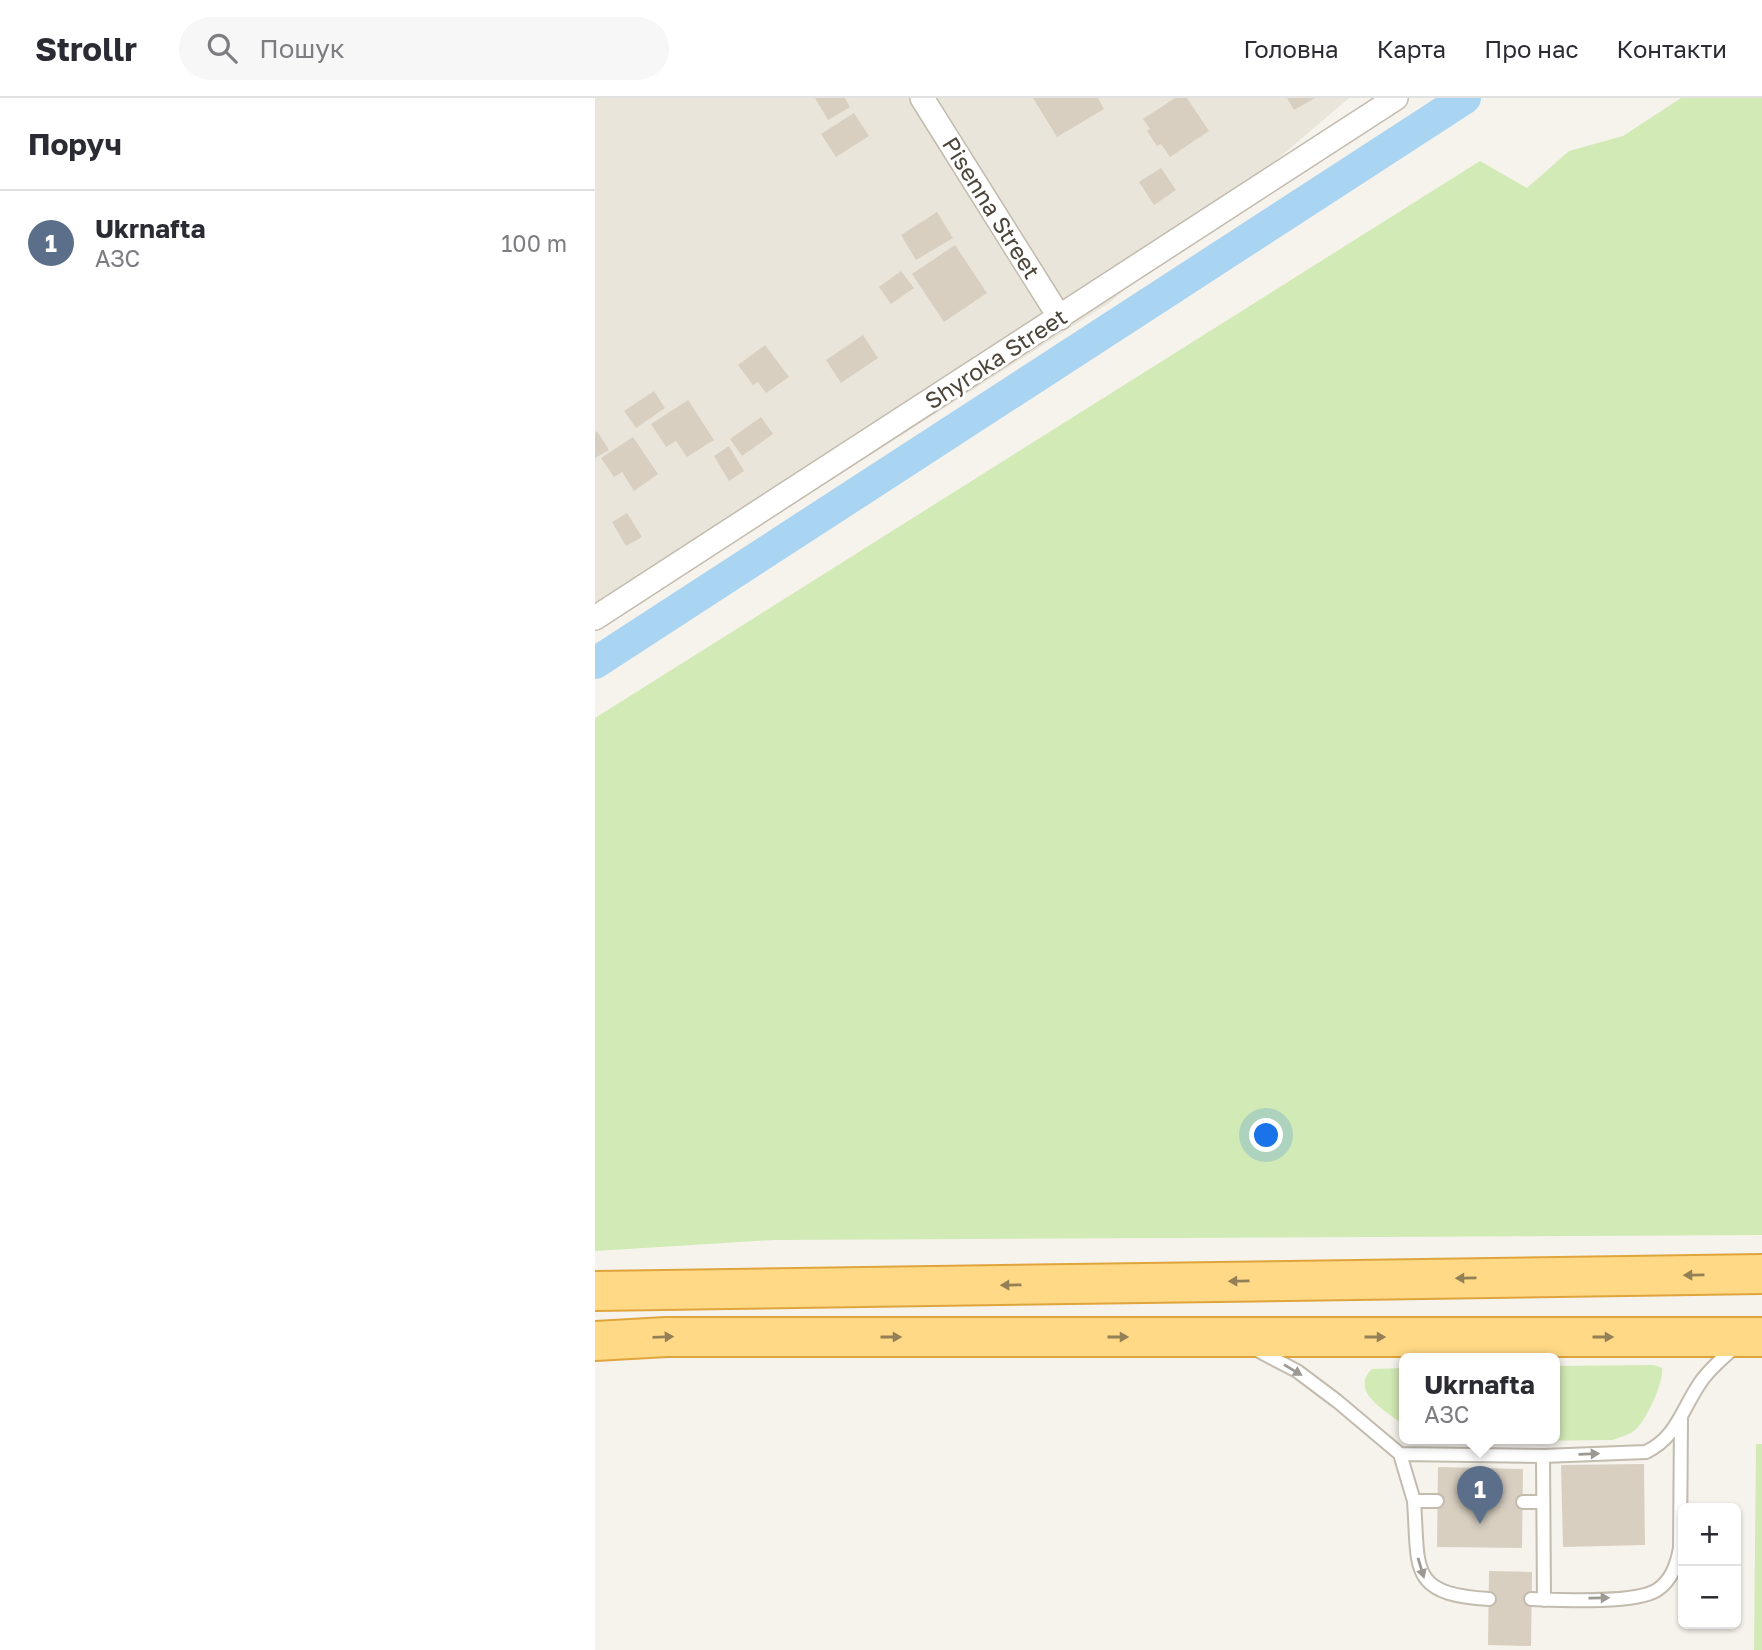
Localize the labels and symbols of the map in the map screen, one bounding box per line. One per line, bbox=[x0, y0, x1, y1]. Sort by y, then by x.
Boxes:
street label: Pisenna Street bbox=[937, 131, 1047, 284]
street label: Shyroka Street bbox=[919, 302, 1072, 414]
your location bbox=[1249, 1118, 1283, 1152]
one-way arrow bbox=[1683, 1269, 1705, 1281]
one-way arrow bbox=[1455, 1272, 1477, 1284]
one-way arrow bbox=[1228, 1276, 1250, 1287]
one-way arrow bbox=[1000, 1279, 1022, 1290]
one-way arrow bbox=[880, 1331, 902, 1343]
one-way arrow bbox=[1107, 1331, 1129, 1343]
one-way arrow bbox=[1365, 1331, 1387, 1343]
one-way arrow bbox=[1592, 1331, 1614, 1343]
one-way arrow bbox=[652, 1332, 674, 1343]
one-way arrow bbox=[1284, 1364, 1303, 1376]
one-way arrow bbox=[1578, 1449, 1600, 1460]
pin: 1 bbox=[1457, 1466, 1503, 1524]
one-way arrow bbox=[1417, 1558, 1427, 1579]
one-way arrow bbox=[1589, 1593, 1611, 1604]

